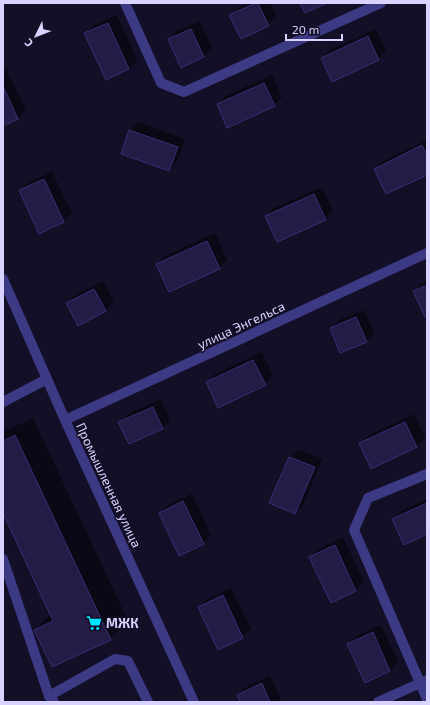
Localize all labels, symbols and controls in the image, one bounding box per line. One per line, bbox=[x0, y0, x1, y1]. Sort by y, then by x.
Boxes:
north arrow bbox=[16, 16, 56, 56]
scale bar bbox=[286, 16, 342, 42]
text: 20 m bbox=[292, 22, 319, 36]
text: С bbox=[21, 36, 35, 50]
street label: улица Энгельса bbox=[195, 298, 287, 352]
street label: Промышленная улица bbox=[73, 420, 145, 550]
supermarket icon: МЖК bbox=[85, 614, 103, 632]
place label: МЖК bbox=[106, 615, 139, 631]

